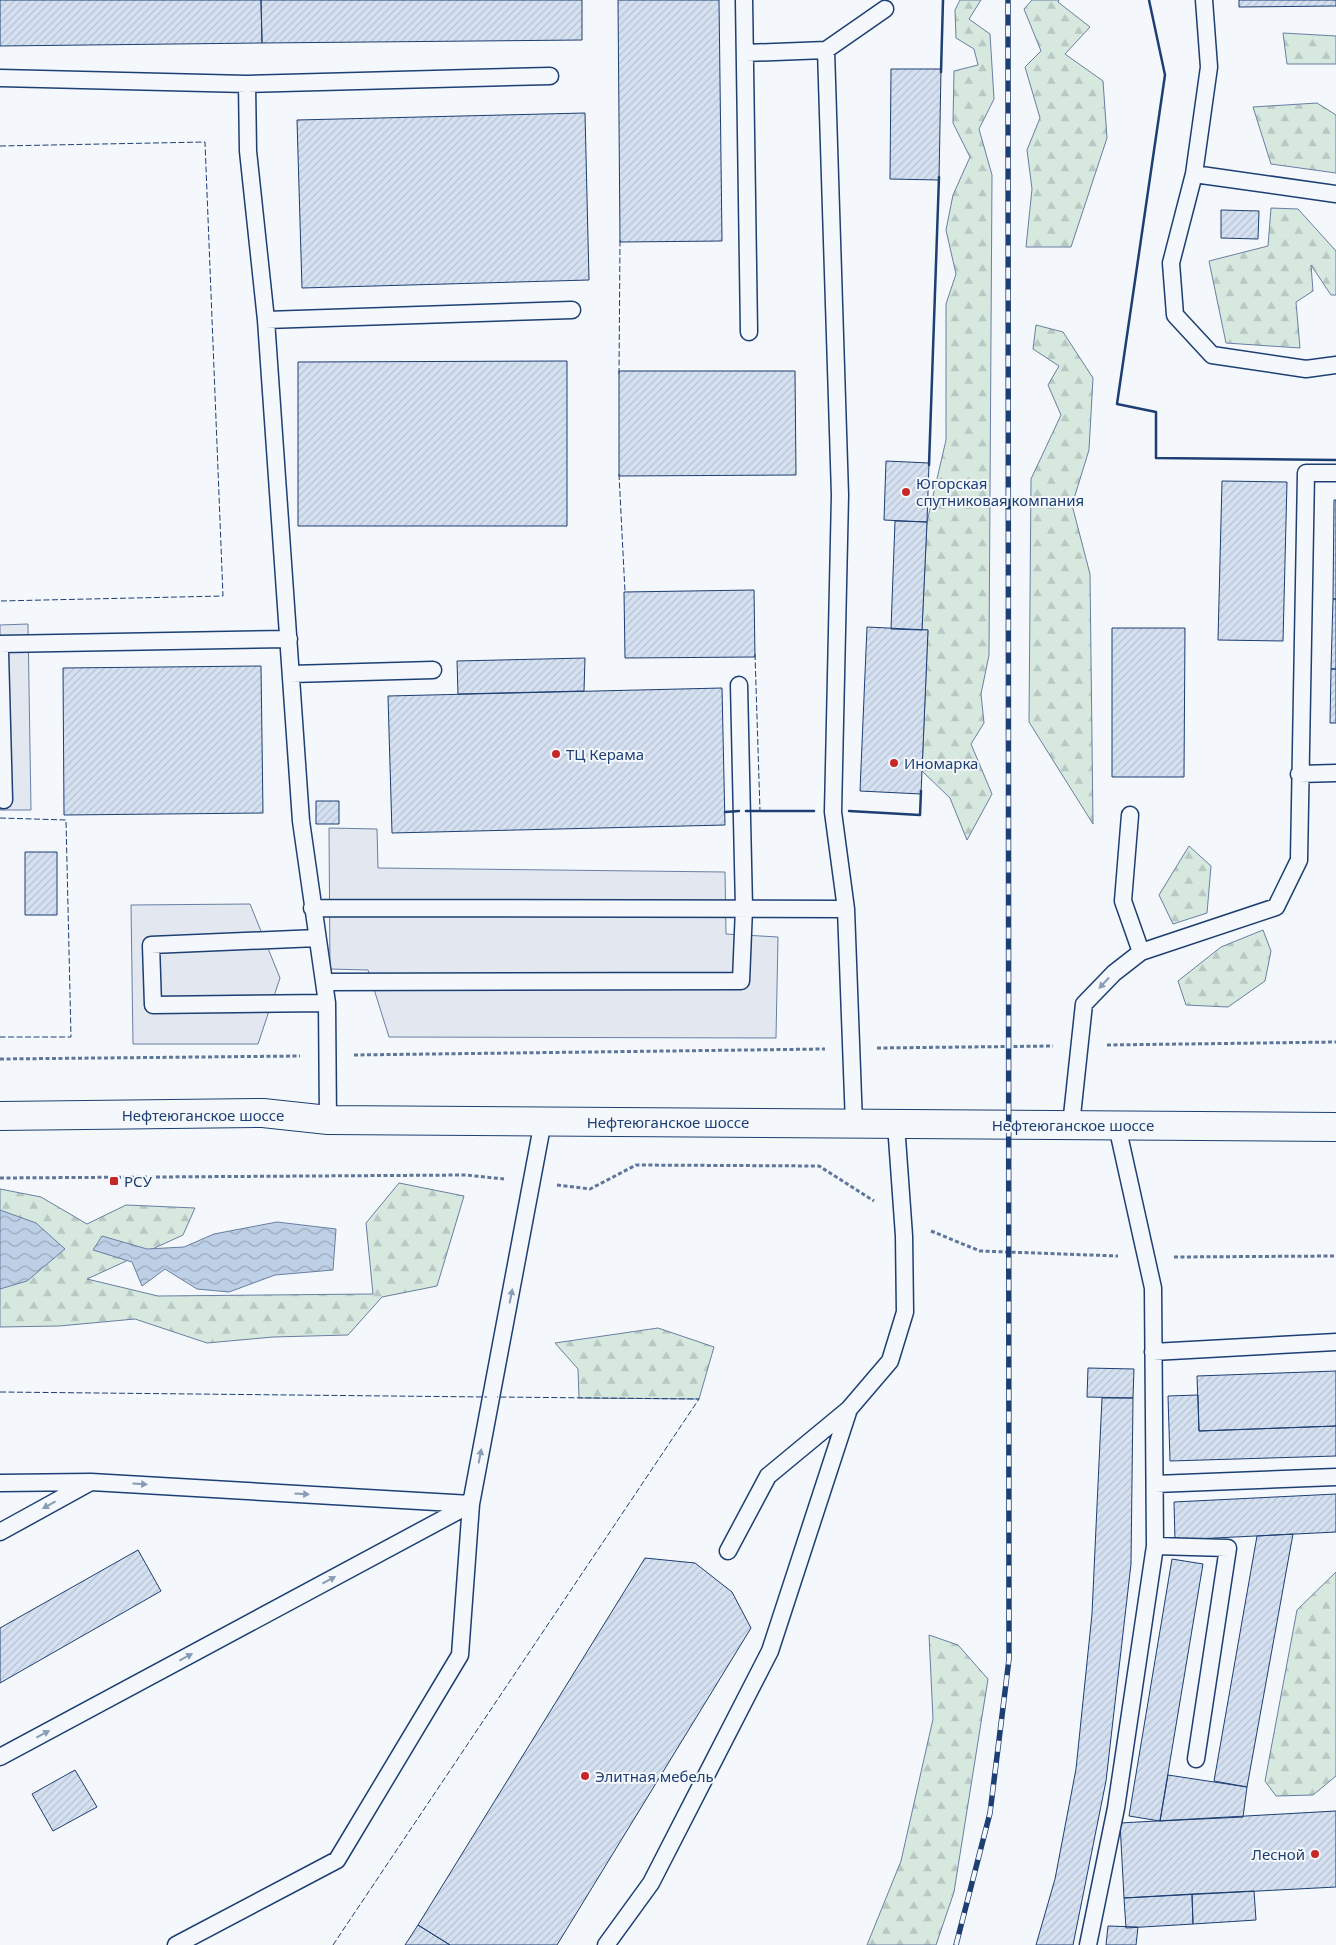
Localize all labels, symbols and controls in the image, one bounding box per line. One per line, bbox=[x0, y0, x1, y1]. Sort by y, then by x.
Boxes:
place label: Югорская спутниковая компания bbox=[916, 473, 1084, 510]
marker: Югорская спутниковая компания bbox=[900, 486, 912, 498]
place label: ТЦ Керама bbox=[566, 744, 644, 764]
marker: ТЦ Керама bbox=[550, 748, 562, 760]
place label: Иномарка bbox=[904, 753, 978, 773]
marker: Иномарка bbox=[888, 757, 900, 769]
one-way arrow bbox=[1098, 977, 1110, 989]
street label: Нефтеюганское шоссе bbox=[122, 1105, 284, 1125]
street label: Нефтеюганское шоссе bbox=[587, 1112, 749, 1132]
street label: Нефтеюганское шоссе bbox=[992, 1115, 1154, 1135]
place label: РСУ bbox=[124, 1171, 153, 1191]
marker: РСУ bbox=[108, 1175, 120, 1187]
one-way arrow bbox=[507, 1288, 515, 1304]
one-way arrow bbox=[477, 1448, 485, 1464]
one-way arrow bbox=[132, 1481, 148, 1489]
one-way arrow bbox=[295, 1490, 311, 1498]
one-way arrow bbox=[41, 1501, 56, 1509]
one-way arrow bbox=[322, 1576, 336, 1584]
one-way arrow bbox=[179, 1653, 193, 1662]
one-way arrow bbox=[36, 1730, 50, 1738]
place label: Элитная мебель bbox=[595, 1766, 714, 1786]
marker: Элитная мебель bbox=[579, 1770, 591, 1782]
place label: Лесной bbox=[1251, 1844, 1305, 1864]
marker: Лесной bbox=[1309, 1848, 1321, 1860]

